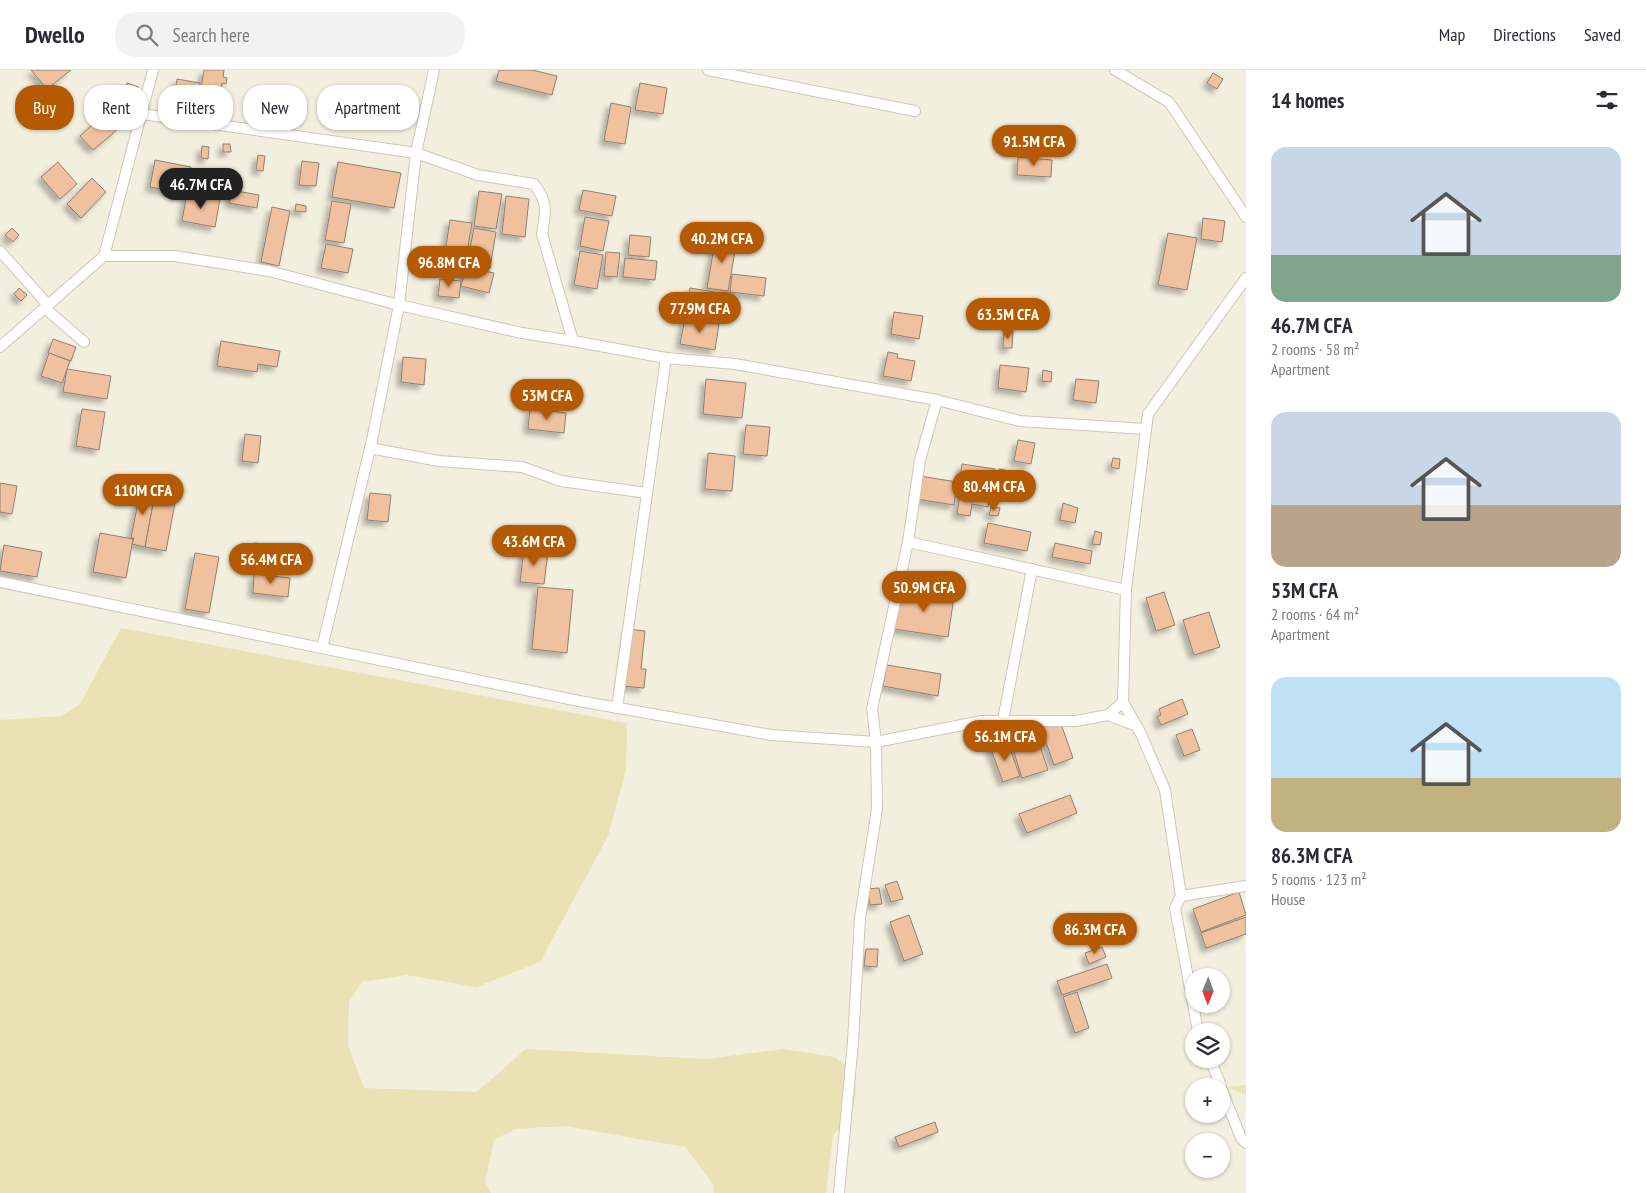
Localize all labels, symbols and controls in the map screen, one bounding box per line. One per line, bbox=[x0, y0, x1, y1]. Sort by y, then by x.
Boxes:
search box bbox=[115, 12, 465, 57]
text: Dwello bbox=[25, 19, 85, 50]
icon: search bbox=[133, 21, 161, 49]
text: Search here bbox=[173, 23, 250, 47]
text: Map bbox=[1439, 23, 1465, 46]
text: Directions bbox=[1493, 23, 1556, 46]
text: Saved bbox=[1584, 23, 1621, 46]
chip: Buy bbox=[15, 85, 74, 130]
chip: Rent bbox=[84, 85, 148, 130]
chip: Filters bbox=[158, 85, 233, 130]
chip: New bbox=[243, 85, 307, 130]
chip: Apartment bbox=[317, 85, 419, 130]
icon: filters bbox=[1593, 86, 1621, 114]
text: 14 homes bbox=[1271, 87, 1344, 114]
pin: 91.5M CFA bbox=[977, 124, 1091, 167]
text: 91.5M CFA bbox=[1003, 131, 1065, 151]
pin: 46.7M CFA bbox=[144, 168, 258, 210]
text: 46.7M CFA bbox=[170, 174, 232, 194]
icon: home bbox=[1401, 179, 1491, 269]
pin: 40.2M CFA bbox=[665, 222, 779, 264]
text: 40.2M CFA bbox=[691, 228, 753, 248]
pin: 96.8M CFA bbox=[392, 246, 506, 288]
text: 96.8M CFA bbox=[418, 252, 480, 272]
pin: 77.9M CFA bbox=[643, 292, 757, 334]
text: 77.9M CFA bbox=[670, 298, 730, 318]
pin: 63.5M CFA bbox=[951, 298, 1065, 340]
text: 63.5M CFA bbox=[977, 304, 1039, 324]
text: 46.7M CFA bbox=[1271, 312, 1352, 339]
text: 2 rooms · 58 m² bbox=[1271, 339, 1359, 359]
text: Apartment bbox=[1271, 359, 1330, 379]
pin: 53M CFA bbox=[501, 378, 593, 421]
text: 53M CFA bbox=[521, 385, 573, 405]
icon: home bbox=[1401, 444, 1491, 534]
pin: 80.4M CFA bbox=[937, 470, 1051, 512]
pin: 110M CFA bbox=[91, 474, 195, 516]
text: 80.4M CFA bbox=[963, 476, 1025, 496]
text: 110M CFA bbox=[114, 480, 172, 500]
pin: 43.6M CFA bbox=[477, 524, 591, 567]
text: 43.6M CFA bbox=[503, 531, 565, 551]
pin: 56.4M CFA bbox=[214, 542, 328, 585]
text: 56.4M CFA bbox=[240, 549, 302, 569]
pin: 50.9M CFA bbox=[867, 570, 981, 613]
text: 50.9M CFA bbox=[893, 577, 955, 597]
text: 53M CFA bbox=[1271, 577, 1338, 604]
text: 2 rooms · 64 m² bbox=[1271, 604, 1359, 624]
text: Apartment bbox=[1271, 624, 1330, 644]
icon: home bbox=[1401, 709, 1491, 799]
pin: 56.1M CFA bbox=[948, 720, 1062, 762]
text: 56.1M CFA bbox=[974, 726, 1036, 746]
text: 86.3M CFA bbox=[1271, 842, 1352, 869]
text: 5 rooms · 123 m² bbox=[1271, 869, 1367, 889]
text: House bbox=[1271, 889, 1305, 909]
pin: 86.3M CFA bbox=[1038, 912, 1152, 955]
text: 86.3M CFA bbox=[1064, 919, 1126, 939]
north arrow bbox=[1185, 968, 1230, 1012]
map controls bbox=[1185, 968, 1230, 1178]
button: layers bbox=[1185, 1023, 1230, 1068]
button: + bbox=[1185, 1078, 1230, 1123]
button: − bbox=[1185, 1133, 1230, 1178]

